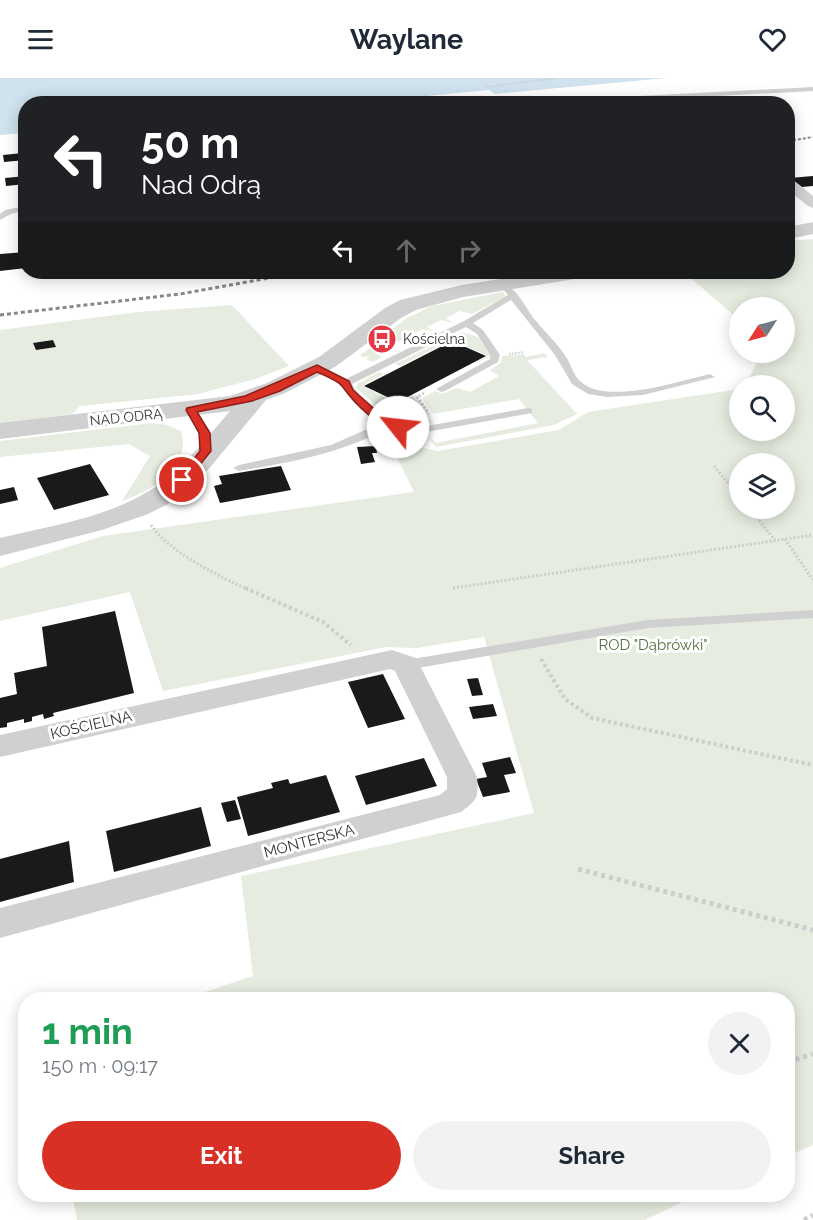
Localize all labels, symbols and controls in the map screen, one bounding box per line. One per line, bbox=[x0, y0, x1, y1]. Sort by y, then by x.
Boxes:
icon: menu bbox=[24, 23, 57, 56]
icon: heart bbox=[756, 23, 789, 56]
text: Waylane bbox=[350, 24, 463, 55]
text: 50 m bbox=[141, 119, 239, 168]
icon: left bbox=[42, 120, 120, 198]
text: Nad Odrą bbox=[141, 169, 261, 200]
icon: left bbox=[327, 234, 360, 267]
icon: ahead bbox=[390, 234, 423, 267]
icon: right bbox=[453, 234, 486, 267]
north arrow bbox=[729, 297, 795, 363]
map controls bbox=[729, 297, 795, 519]
bus stop icon: Kościelna bbox=[366, 323, 398, 355]
place label: Kościelna bbox=[403, 331, 465, 347]
button: search bbox=[729, 375, 795, 441]
position arrow bbox=[366, 395, 430, 459]
street label: NAD ODRĄ bbox=[89, 405, 164, 429]
button: layers bbox=[729, 453, 795, 519]
pin bbox=[156, 454, 207, 505]
icon: arrive bbox=[165, 463, 198, 496]
park label: ROD "Dąbrówki" bbox=[598, 636, 708, 654]
street label: KOŚCIELNA bbox=[49, 707, 133, 743]
street label: MONTERSKA bbox=[262, 820, 356, 862]
text: 1 min bbox=[42, 1010, 133, 1052]
button: close bbox=[708, 1012, 771, 1075]
text: 150 m · 09:17 bbox=[42, 1054, 158, 1078]
button: Exit bbox=[42, 1121, 401, 1190]
button: Share bbox=[413, 1121, 771, 1190]

